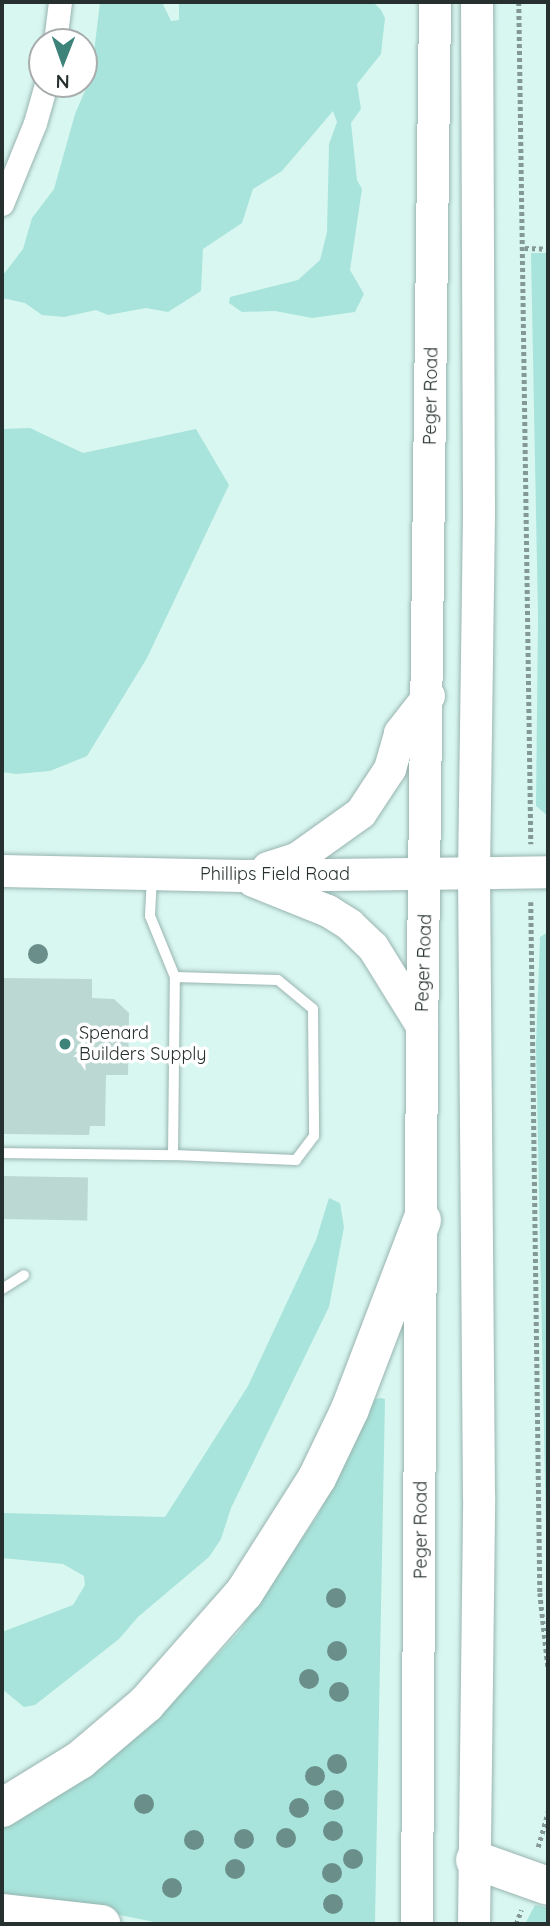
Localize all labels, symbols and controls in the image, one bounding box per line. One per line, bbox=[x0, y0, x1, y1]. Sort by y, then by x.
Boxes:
north arrow bbox=[28, 28, 98, 98]
text: N bbox=[55, 70, 70, 94]
street label: Peger Road bbox=[419, 347, 443, 445]
street label: Phillips Field Road bbox=[200, 863, 350, 885]
street label: Peger Road bbox=[411, 914, 437, 1012]
place label: Spenard Builders Supply bbox=[79, 1023, 206, 1066]
marker: Spenard Builders Supply bbox=[57, 1036, 73, 1052]
street label: Peger Road bbox=[410, 1481, 432, 1579]

